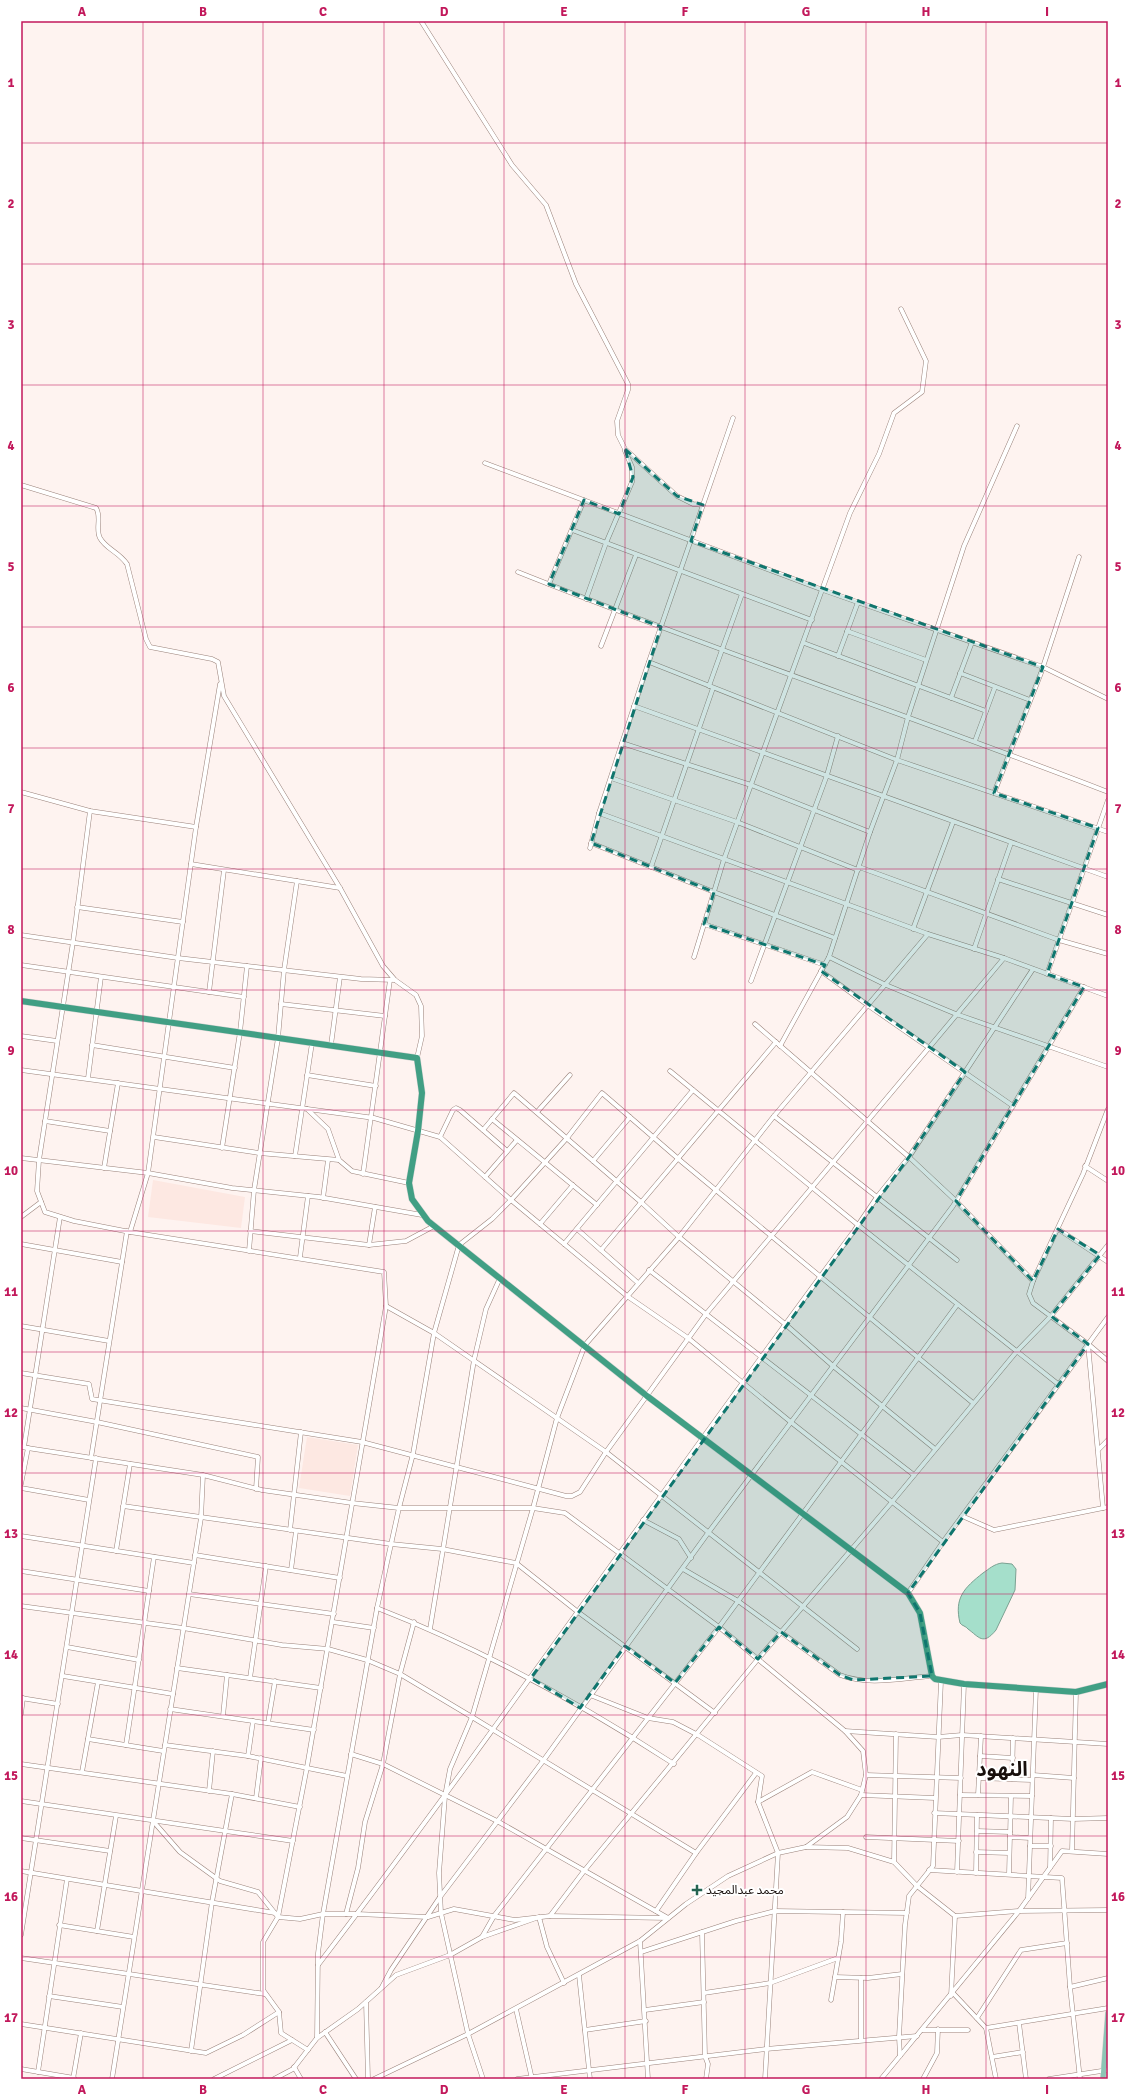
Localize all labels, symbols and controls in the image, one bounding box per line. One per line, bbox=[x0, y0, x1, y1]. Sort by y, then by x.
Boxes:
text: A bbox=[78, 4, 87, 20]
text: B bbox=[199, 4, 207, 20]
text: C bbox=[319, 4, 327, 20]
text: D bbox=[440, 4, 449, 20]
text: E bbox=[560, 4, 568, 20]
text: F bbox=[682, 4, 689, 20]
text: G bbox=[802, 4, 810, 20]
text: H bbox=[922, 4, 930, 20]
text: I bbox=[1045, 4, 1049, 20]
text: 1 bbox=[7, 75, 15, 91]
text: 1 bbox=[1114, 75, 1122, 91]
text: 2 bbox=[7, 196, 15, 212]
text: 2 bbox=[1114, 196, 1122, 212]
text: 3 bbox=[7, 317, 15, 333]
text: 3 bbox=[1114, 317, 1122, 333]
text: 4 bbox=[7, 438, 15, 454]
text: 4 bbox=[1114, 438, 1122, 454]
text: 5 bbox=[7, 559, 15, 575]
text: 5 bbox=[1114, 559, 1122, 575]
text: 6 bbox=[7, 680, 15, 696]
text: 6 bbox=[1114, 680, 1122, 696]
text: 7 bbox=[7, 801, 15, 817]
text: 7 bbox=[1114, 801, 1122, 817]
text: 8 bbox=[7, 922, 15, 938]
text: 8 bbox=[1114, 922, 1122, 938]
text: 9 bbox=[7, 1043, 15, 1059]
text: 9 bbox=[1114, 1043, 1122, 1059]
text: 10 bbox=[4, 1163, 18, 1179]
text: 10 bbox=[1111, 1163, 1125, 1179]
text: 11 bbox=[4, 1284, 18, 1300]
text: 11 bbox=[1111, 1284, 1125, 1300]
text: 12 bbox=[4, 1405, 18, 1421]
text: 12 bbox=[1111, 1405, 1125, 1421]
text: 13 bbox=[4, 1526, 18, 1542]
text: 13 bbox=[1111, 1526, 1125, 1542]
text: 14 bbox=[4, 1647, 18, 1663]
text: 14 bbox=[1111, 1647, 1125, 1663]
district label: النهود bbox=[976, 1757, 1028, 1782]
text: 15 bbox=[4, 1768, 18, 1784]
text: 15 bbox=[1111, 1768, 1125, 1784]
place label: محمد عبدالمجيد bbox=[706, 1883, 784, 1898]
marker: محمد عبدالمجيد bbox=[691, 1884, 703, 1896]
text: 16 bbox=[4, 1889, 18, 1905]
text: 16 bbox=[1111, 1889, 1125, 1905]
text: 17 bbox=[4, 2010, 18, 2026]
text: 17 bbox=[1111, 2010, 1125, 2026]
text: A bbox=[78, 2082, 87, 2098]
text: B bbox=[199, 2082, 207, 2098]
text: C bbox=[319, 2082, 327, 2098]
text: D bbox=[440, 2082, 449, 2098]
text: E bbox=[560, 2082, 568, 2098]
text: F bbox=[682, 2082, 689, 2098]
text: G bbox=[802, 2082, 810, 2098]
text: H bbox=[922, 2082, 930, 2098]
text: I bbox=[1045, 2082, 1049, 2098]

